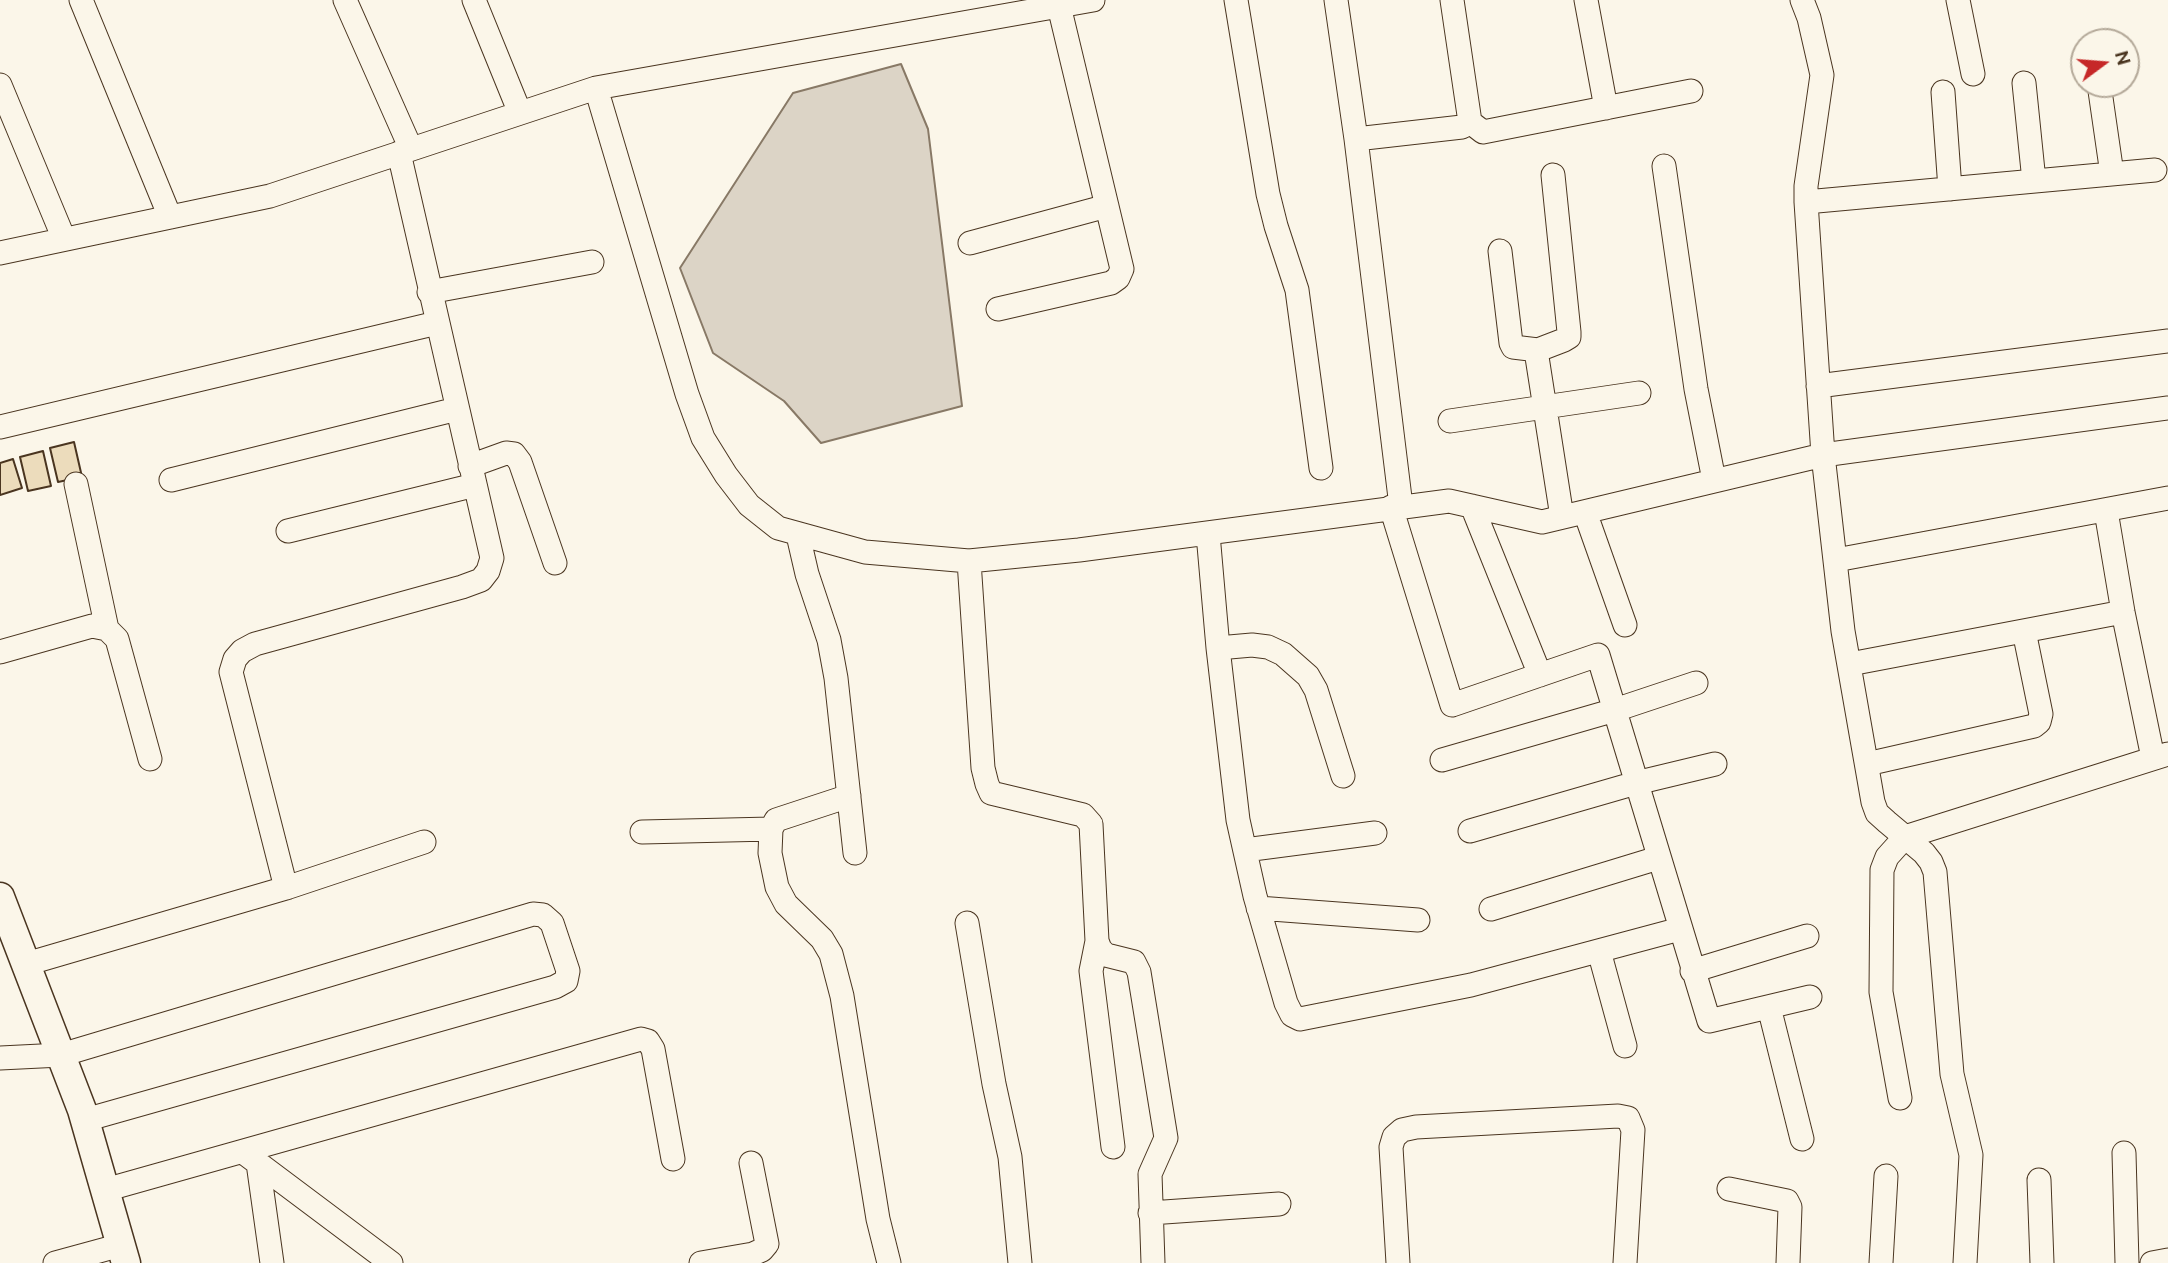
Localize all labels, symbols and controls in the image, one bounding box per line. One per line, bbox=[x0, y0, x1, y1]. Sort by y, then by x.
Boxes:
north arrow bbox=[2070, 28, 2140, 98]
text: N bbox=[2111, 48, 2136, 68]

